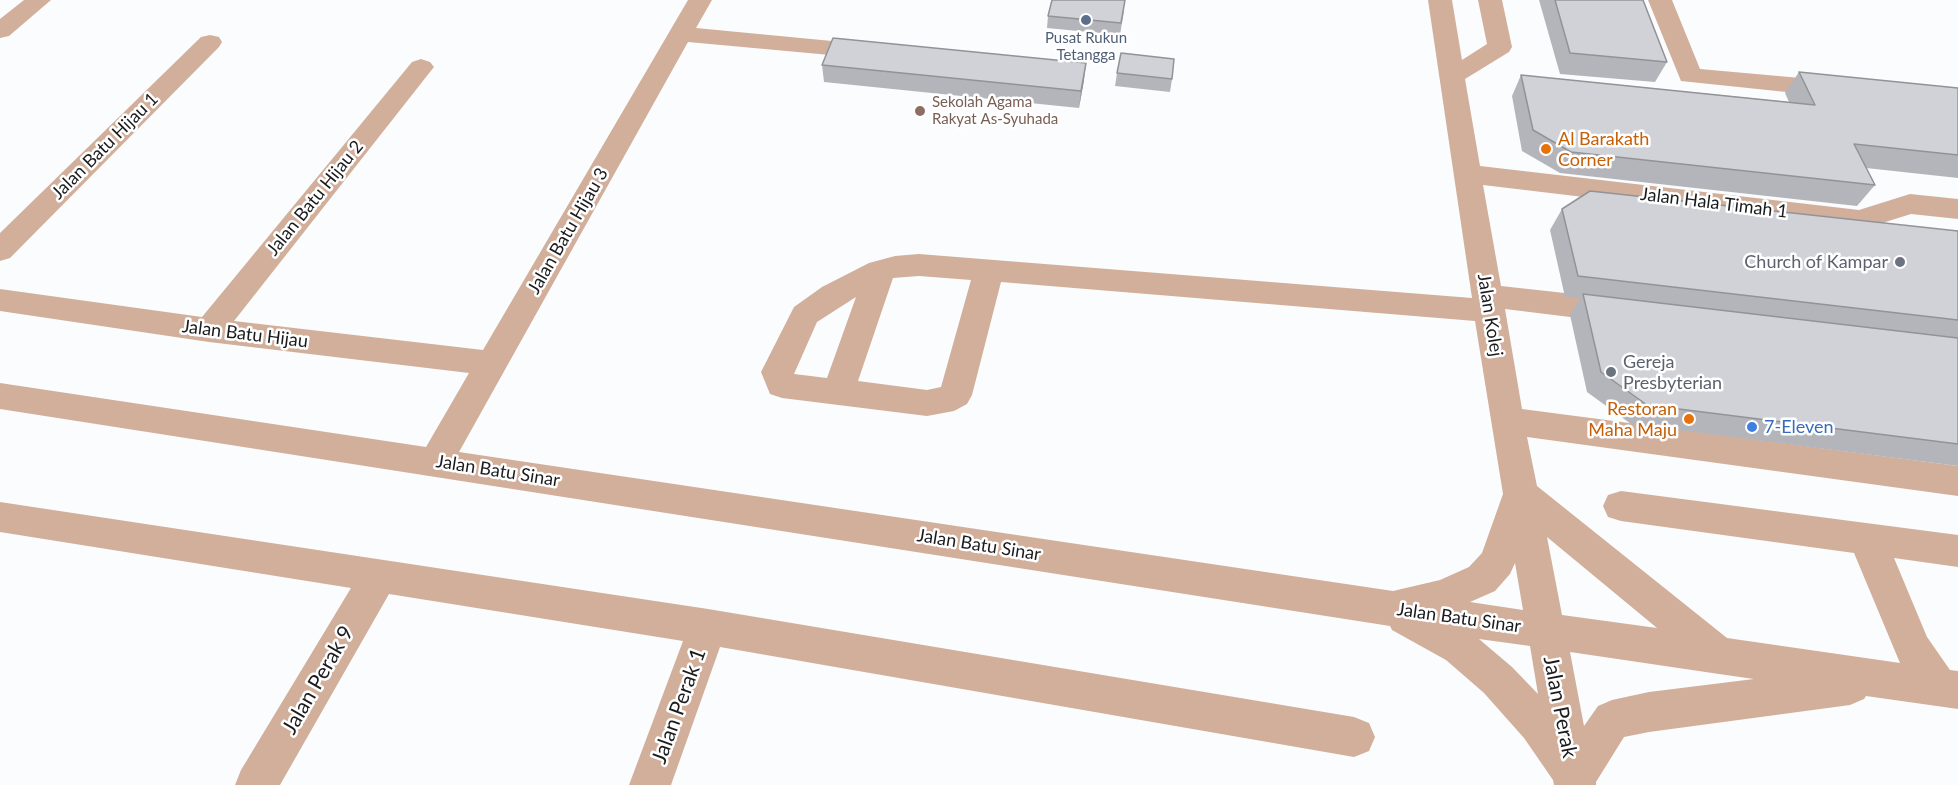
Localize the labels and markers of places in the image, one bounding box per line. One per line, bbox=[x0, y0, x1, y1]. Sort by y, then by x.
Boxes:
marker: Pusat Rukun Tetangga bbox=[1079, 13, 1093, 27]
place label: Pusat Rukun Tetangga bbox=[1045, 29, 1127, 64]
place label: Sekolah Agama Rakyat As-Syuhada bbox=[932, 93, 1058, 128]
marker: Sekolah Agama Rakyat As-Syuhada bbox=[913, 104, 927, 118]
place label: Al Barakath Corner bbox=[1558, 128, 1649, 170]
marker: Al Barakath Corner bbox=[1539, 142, 1553, 156]
place label: Church of Kampar bbox=[1744, 251, 1888, 273]
marker: Church of Kampar bbox=[1893, 255, 1907, 269]
place label: Gereja Presbyterian bbox=[1623, 351, 1722, 394]
marker: Gereja Presbyterian bbox=[1604, 365, 1618, 379]
place label: Restoran Maha Maju bbox=[1588, 398, 1677, 440]
marker: Restoran Maha Maju bbox=[1682, 412, 1696, 426]
place label: 7-Eleven bbox=[1764, 416, 1834, 438]
marker: 7-Eleven bbox=[1745, 420, 1759, 434]

